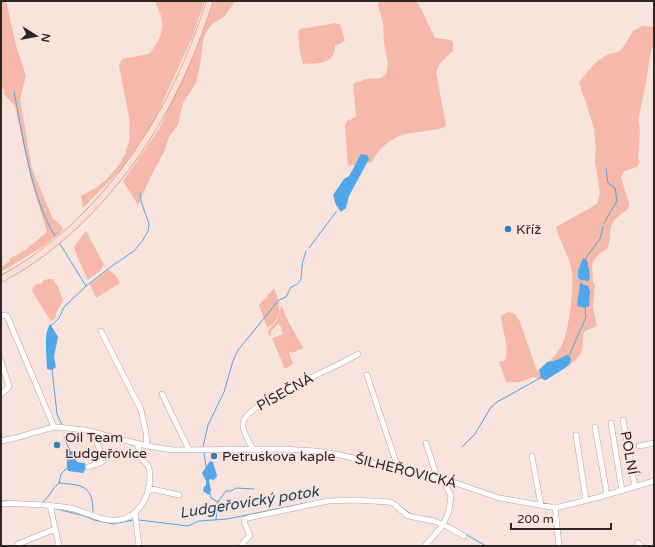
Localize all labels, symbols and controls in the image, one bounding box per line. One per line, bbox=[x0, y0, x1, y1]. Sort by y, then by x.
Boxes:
north arrow bbox=[16, 16, 56, 56]
text: N bbox=[38, 32, 53, 43]
place label: Kříž bbox=[516, 221, 541, 238]
marker: Kříž bbox=[503, 224, 513, 234]
street label: PÍSEČNÁ bbox=[254, 369, 316, 415]
place label: Oil Team Ludgeřovice bbox=[65, 429, 147, 462]
street label: POLNÍ bbox=[617, 430, 641, 476]
marker: Oil Team Ludgeřovice bbox=[52, 440, 62, 450]
place label: Petruskova kaple bbox=[222, 448, 336, 465]
street label: ŠILHEŘOVICKÁ bbox=[353, 450, 459, 492]
marker: Petruskova kaple bbox=[209, 451, 219, 461]
water label: Ludgeřovický potok bbox=[178, 482, 322, 522]
scale bar bbox=[511, 505, 611, 531]
text: 200 m bbox=[517, 512, 554, 526]

